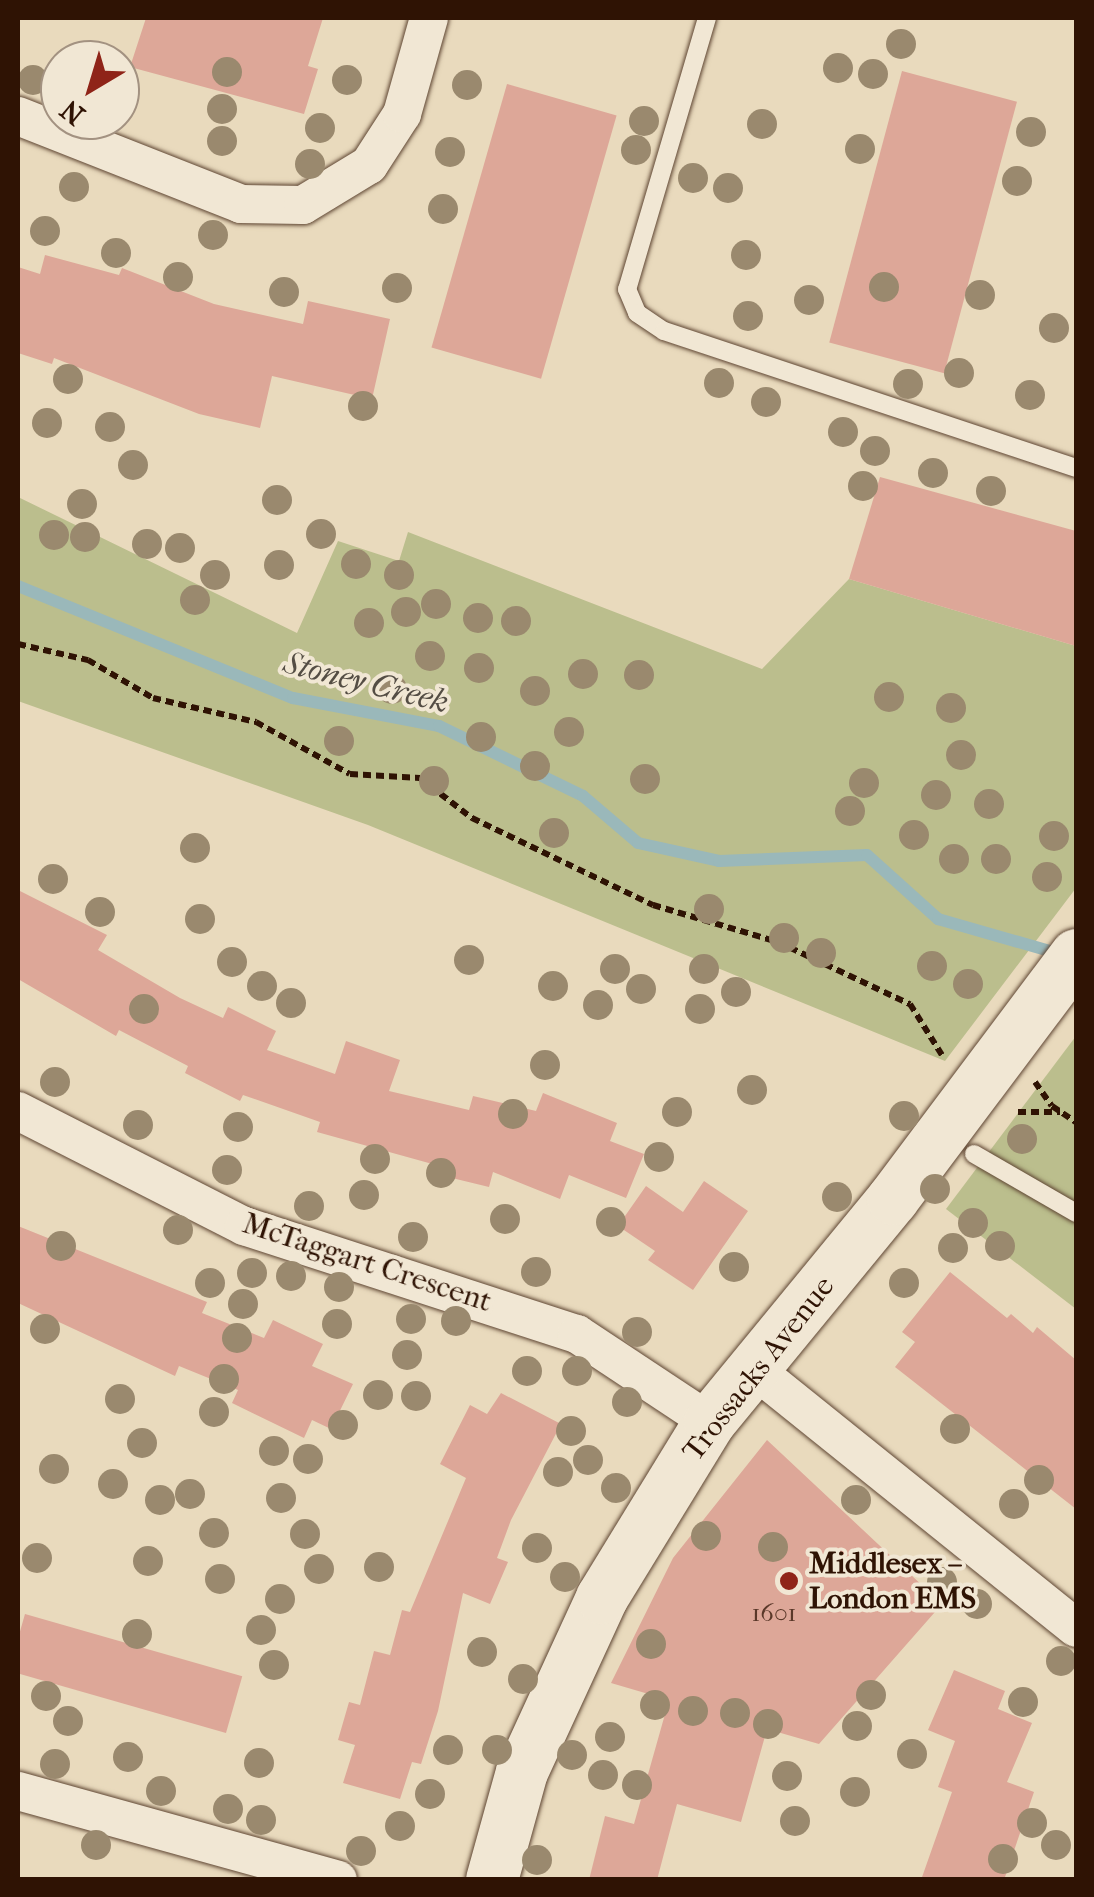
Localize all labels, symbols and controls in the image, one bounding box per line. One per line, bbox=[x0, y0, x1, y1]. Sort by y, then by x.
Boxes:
north arrow bbox=[40, 40, 140, 140]
text: N bbox=[54, 93, 91, 132]
water label: Stoney Creek bbox=[279, 644, 453, 722]
street label: McTaggart Crescent bbox=[238, 1206, 496, 1320]
street label: Trossacks Avenue bbox=[676, 1269, 842, 1469]
place label: Middlesex – London EMS bbox=[809, 1546, 976, 1616]
marker: Middlesex – London EMS bbox=[778, 1570, 800, 1592]
house number: 1601 bbox=[752, 1598, 796, 1628]

